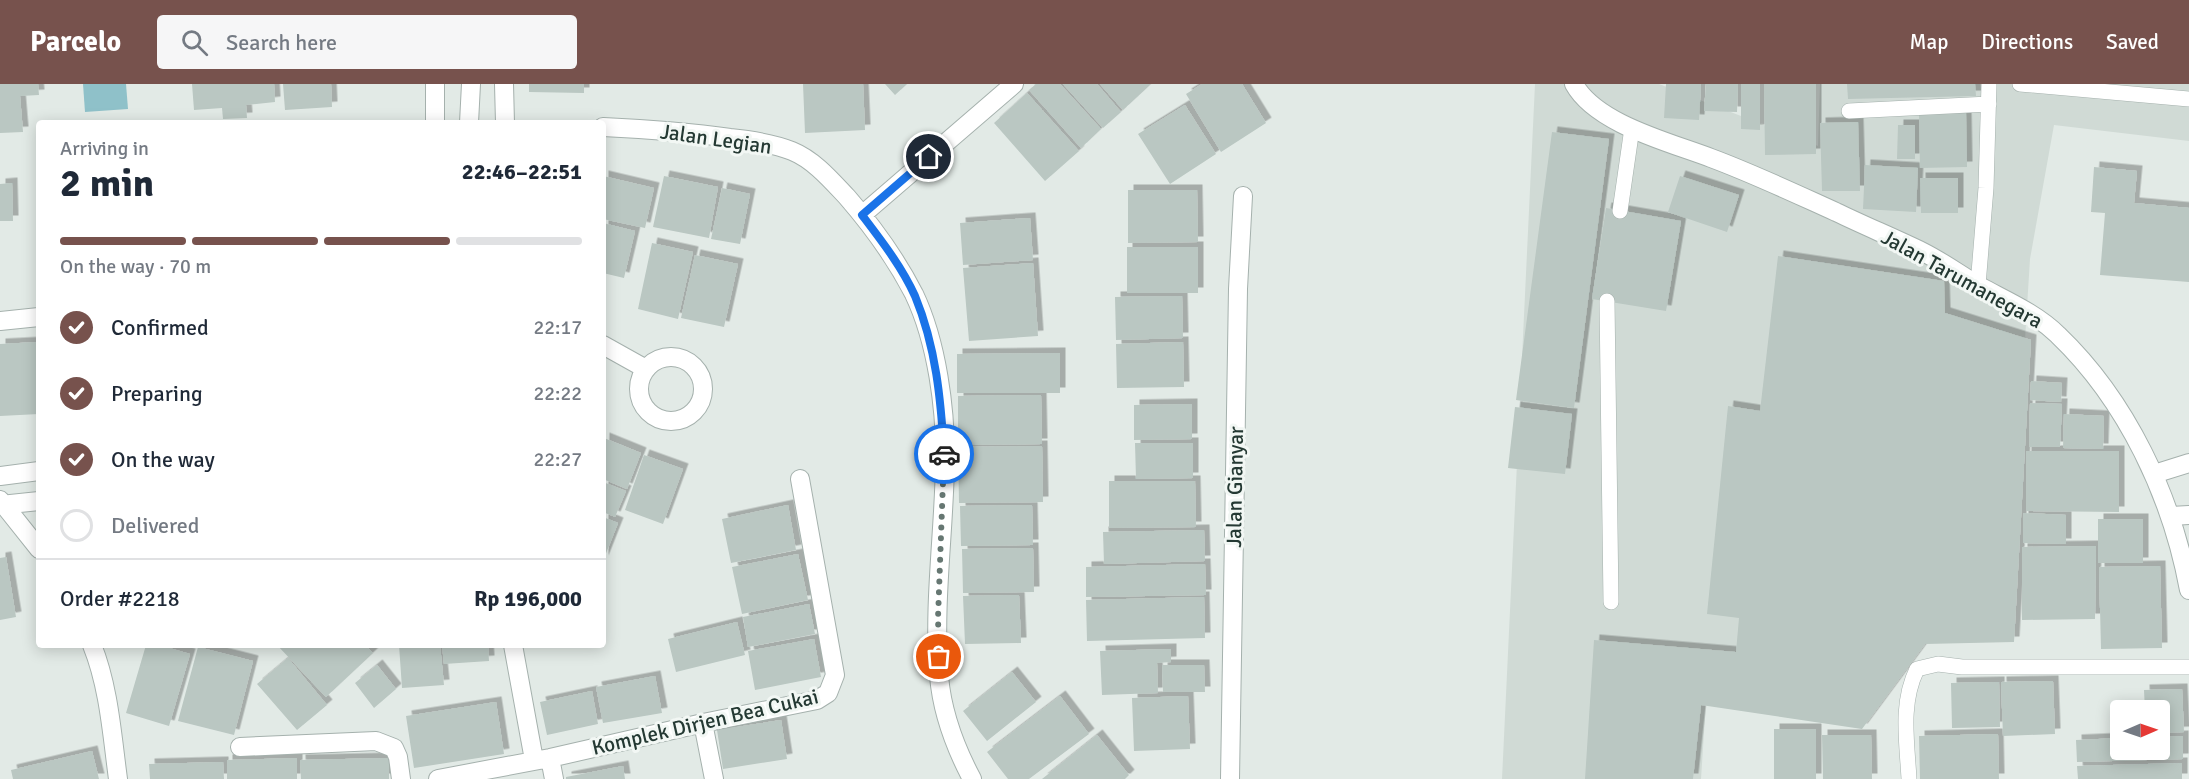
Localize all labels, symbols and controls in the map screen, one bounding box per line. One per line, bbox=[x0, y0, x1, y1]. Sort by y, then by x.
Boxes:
search box bbox=[157, 15, 577, 69]
text: Parcelo bbox=[30, 25, 121, 59]
icon: search bbox=[178, 26, 211, 59]
text: Search here bbox=[226, 29, 337, 56]
text: Map bbox=[1910, 29, 1948, 55]
text: Directions bbox=[1981, 29, 2073, 55]
text: Saved bbox=[2106, 29, 2159, 55]
street label: Jalan Legian bbox=[659, 118, 773, 160]
pin bbox=[903, 131, 954, 182]
text: Arriving in bbox=[60, 136, 149, 161]
icon: home bbox=[912, 140, 945, 173]
text: 22:46–22:51 bbox=[462, 158, 582, 185]
text: 2 min bbox=[60, 159, 154, 207]
street label: Jalan Tarumanegara bbox=[1877, 224, 2047, 334]
text: On the way · 70 m bbox=[60, 254, 211, 279]
icon: check bbox=[60, 311, 93, 344]
text: Confirmed bbox=[111, 314, 209, 341]
text: 22:17 bbox=[533, 315, 582, 340]
icon: check bbox=[60, 377, 93, 410]
text: Preparing bbox=[111, 380, 203, 407]
text: 22:22 bbox=[533, 381, 582, 406]
courier bbox=[914, 424, 974, 484]
street label: Jalan Gianyar bbox=[1221, 426, 1249, 548]
icon: car bbox=[928, 438, 961, 471]
icon: check bbox=[60, 443, 93, 476]
text: On the way bbox=[111, 446, 215, 473]
text: 22:27 bbox=[533, 447, 582, 472]
text: Delivered bbox=[111, 512, 199, 539]
text: Order #2218 bbox=[60, 585, 180, 612]
text: Rp 196,000 bbox=[474, 585, 582, 612]
pin bbox=[913, 631, 964, 682]
icon: bag bbox=[922, 640, 955, 673]
street label: Komplek Dirjen Bea Cukai bbox=[589, 683, 821, 761]
north arrow bbox=[2110, 700, 2170, 760]
map controls bbox=[2110, 700, 2170, 760]

